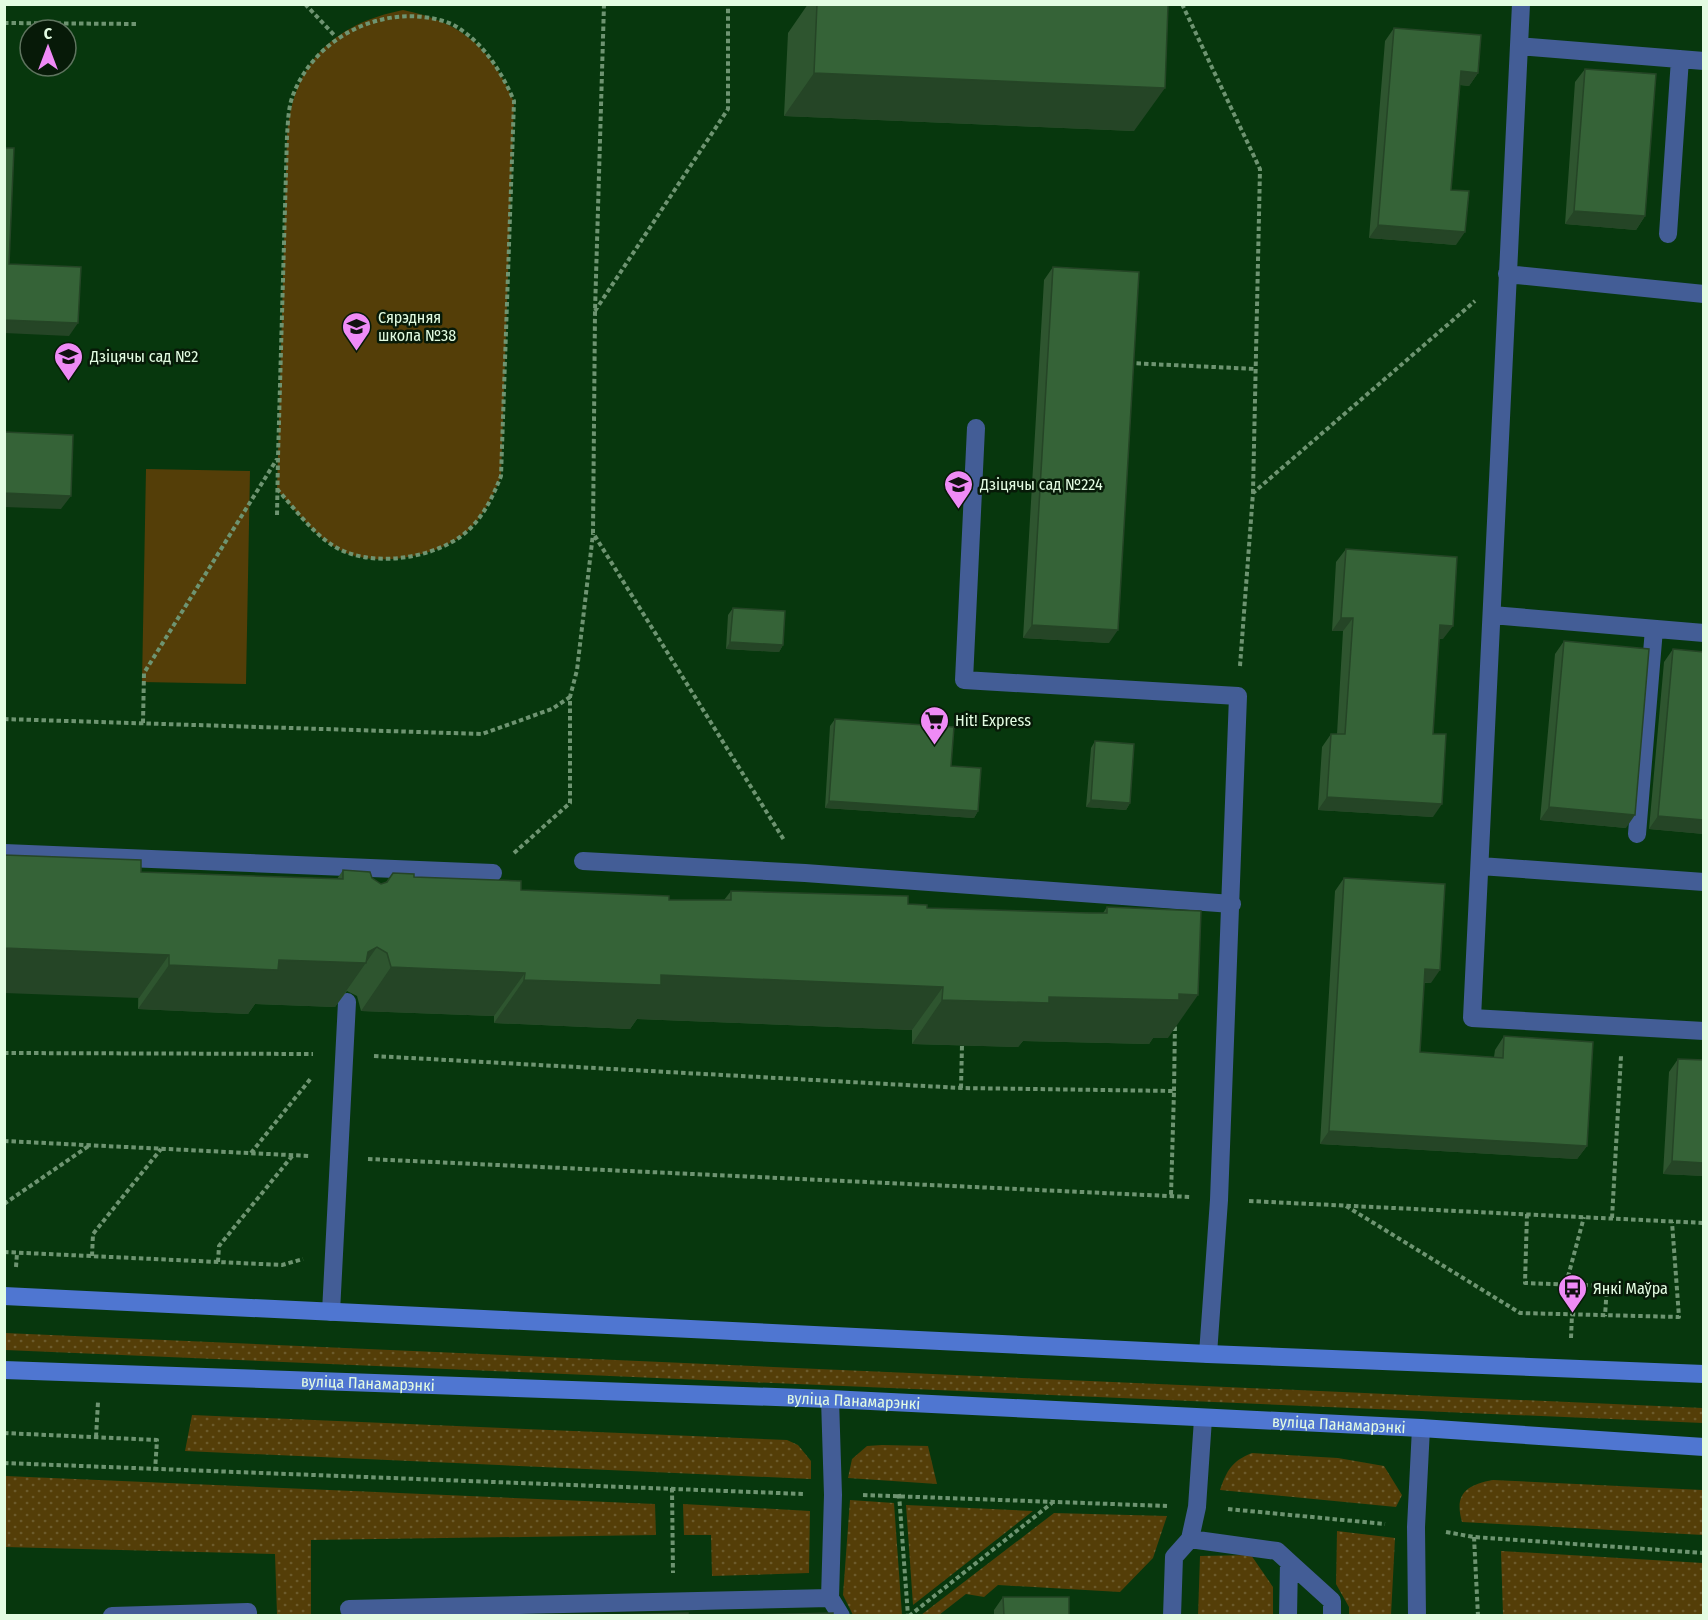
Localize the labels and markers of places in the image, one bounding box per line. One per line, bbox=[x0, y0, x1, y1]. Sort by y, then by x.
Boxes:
place label: Сярэдняя школа №38 bbox=[378, 308, 456, 345]
school or university icon: Сярэдняя школа №38 bbox=[341, 310, 373, 352]
school or university icon: Дзіцячы сад №2 bbox=[53, 340, 85, 382]
place label: Дзіцячы сад №2 bbox=[89, 347, 198, 366]
school or university icon: Дзіцячы сад №224 bbox=[943, 468, 975, 510]
place label: Дзіцячы сад №224 bbox=[979, 475, 1103, 494]
supermarket icon: Hit! Express bbox=[918, 704, 950, 746]
place label: Hit! Express bbox=[955, 711, 1031, 730]
bus stop icon: Янкі Маўра bbox=[1556, 1272, 1588, 1314]
place label: Янкі Маўра bbox=[1593, 1279, 1668, 1298]

